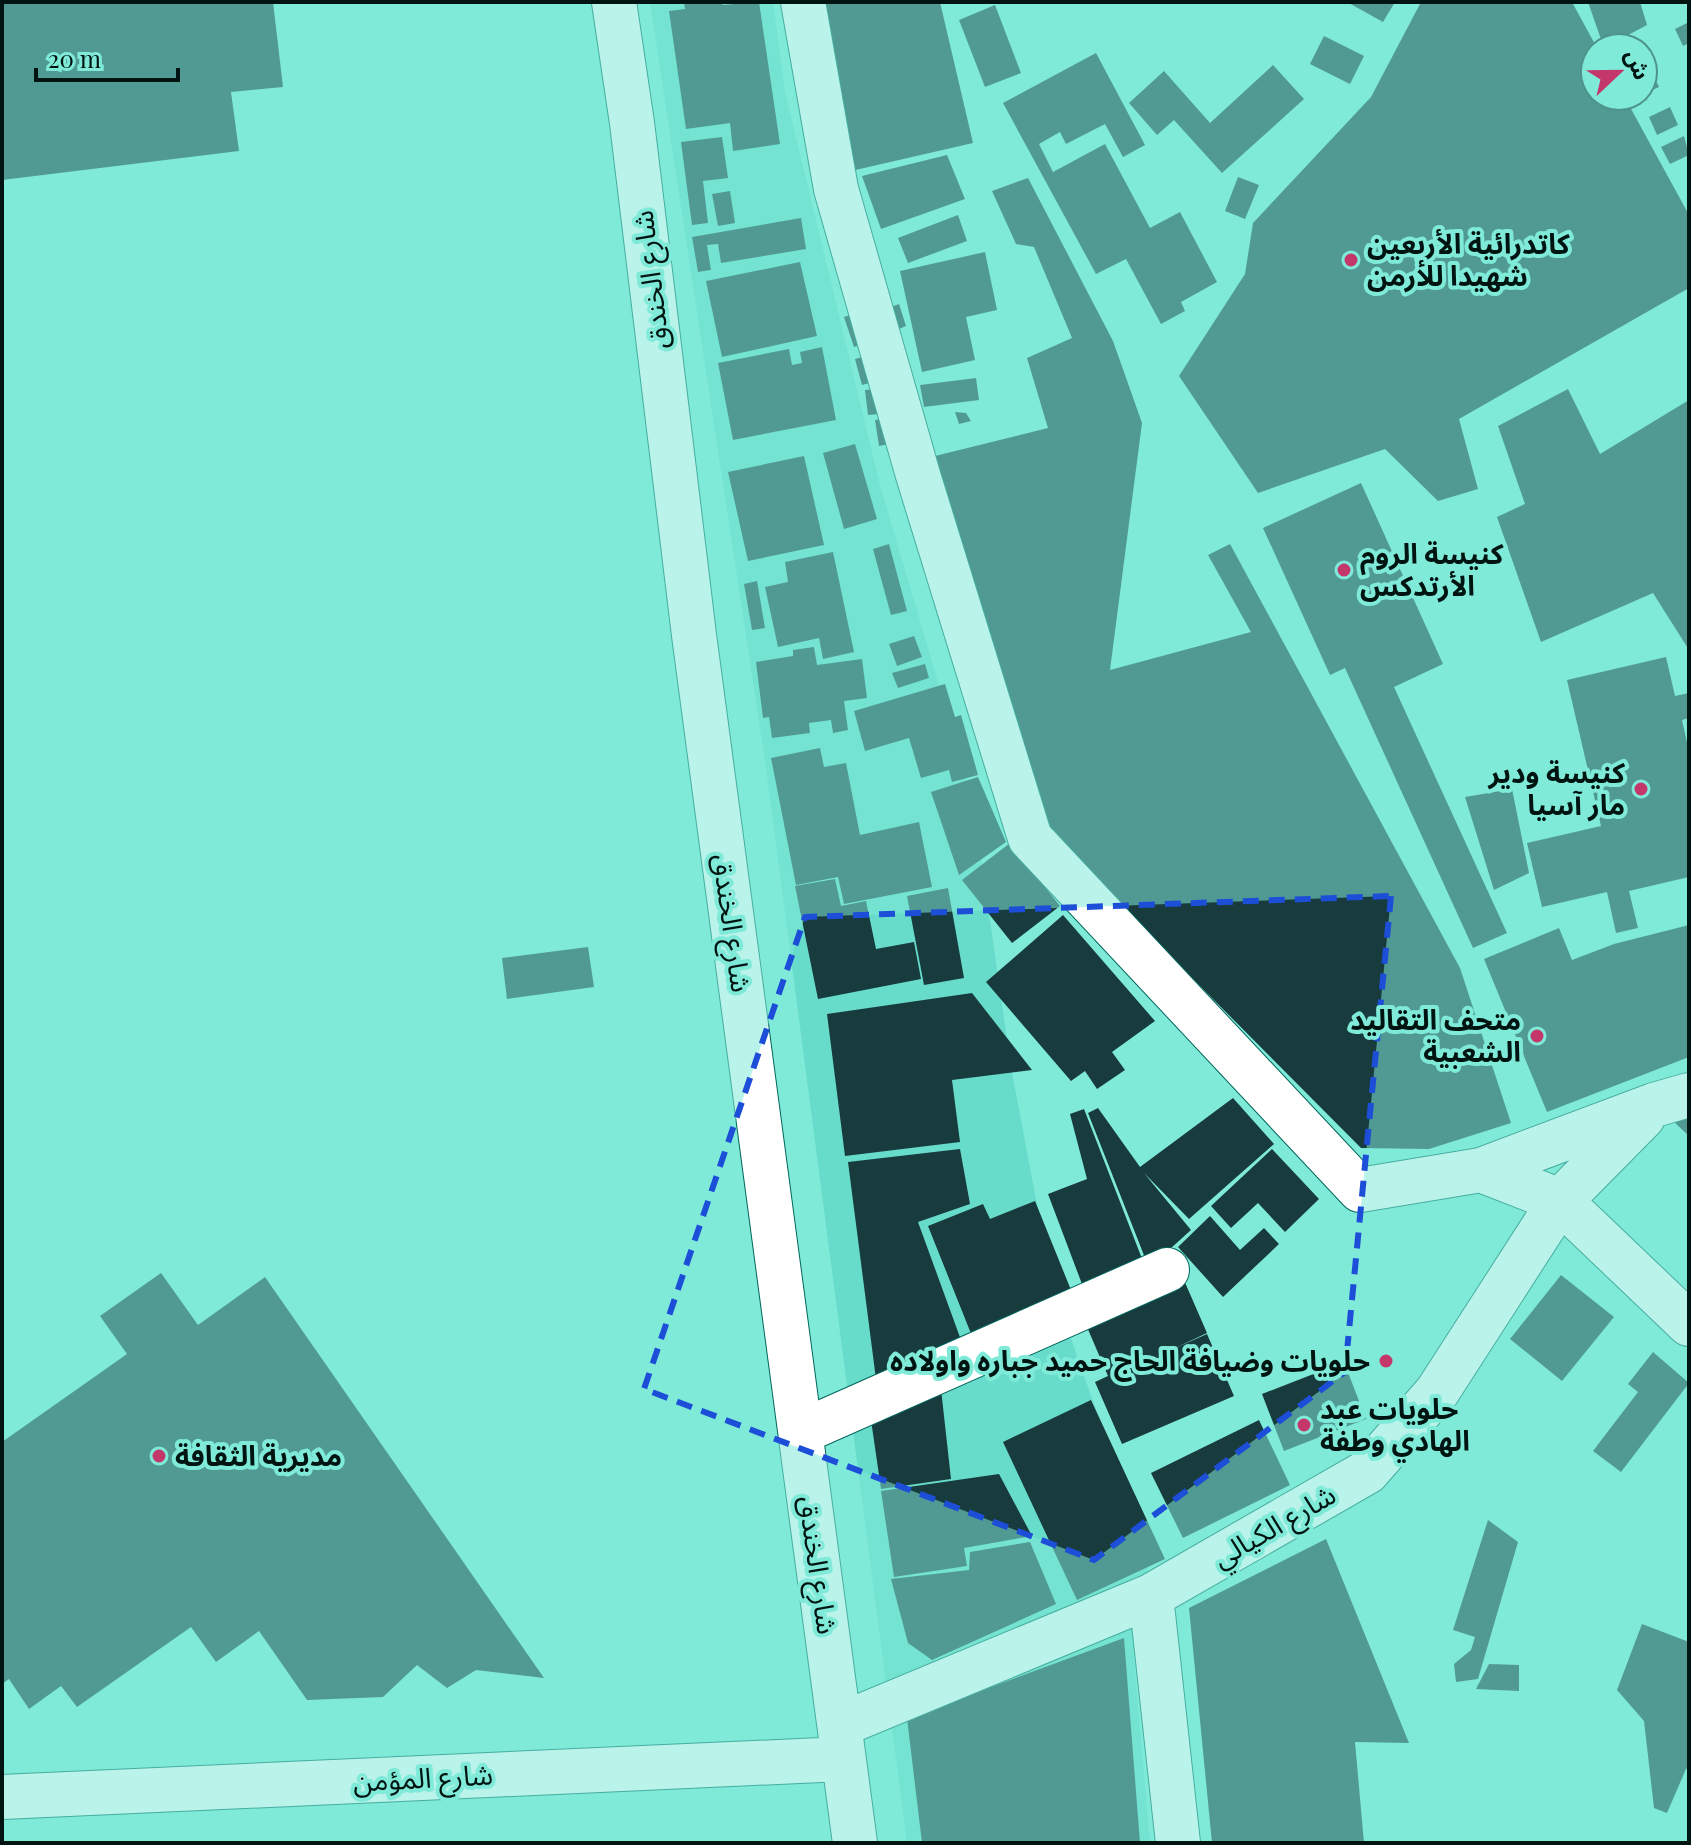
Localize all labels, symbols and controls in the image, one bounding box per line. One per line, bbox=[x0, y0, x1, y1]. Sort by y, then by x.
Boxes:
scale bar bbox=[36, 32, 178, 82]
north arrow bbox=[1579, 32, 1659, 112]
text: 20 m bbox=[48, 42, 101, 74]
text: ش bbox=[1619, 45, 1658, 84]
street label: شارع الخندق bbox=[623, 208, 680, 352]
place label: كاتدرائية الأربعين شهيدا للأرمن bbox=[1367, 224, 1570, 293]
marker: كاتدرائية الأربعين شهيدا للأرمن bbox=[1342, 251, 1360, 269]
place label: كنيسة الروم الأرتدكس bbox=[1360, 534, 1504, 603]
marker: كنيسة الروم الأرتدكس bbox=[1335, 561, 1353, 579]
place label: كنيسة ودير مار آسيا bbox=[1487, 753, 1625, 822]
marker: كنيسة ودير مار آسيا bbox=[1632, 780, 1650, 798]
street label: شارع الخندق bbox=[701, 851, 762, 995]
place label: متحف التقاليد الشعبية bbox=[1350, 1000, 1521, 1069]
marker: متحف التقاليد الشعبية bbox=[1528, 1027, 1546, 1045]
place label: حلويات وضيافة الحاج حميد جباره واولاده bbox=[890, 1341, 1370, 1382]
marker: حلويات وضيافة الحاج حميد جباره واولاده bbox=[1377, 1352, 1395, 1370]
place label: حلويات عبد الهادي وطفة bbox=[1320, 1389, 1470, 1463]
marker: حلويات عبد الهادي وطفة bbox=[1295, 1416, 1313, 1434]
place label: مديرية الثقافة bbox=[175, 1436, 342, 1473]
marker: مديرية الثقافة bbox=[150, 1447, 168, 1465]
street label: شارع الكيالي bbox=[1205, 1475, 1344, 1579]
street label: شارع الخندق bbox=[787, 1493, 848, 1637]
street label: شارع المؤمن bbox=[352, 1754, 494, 1803]

